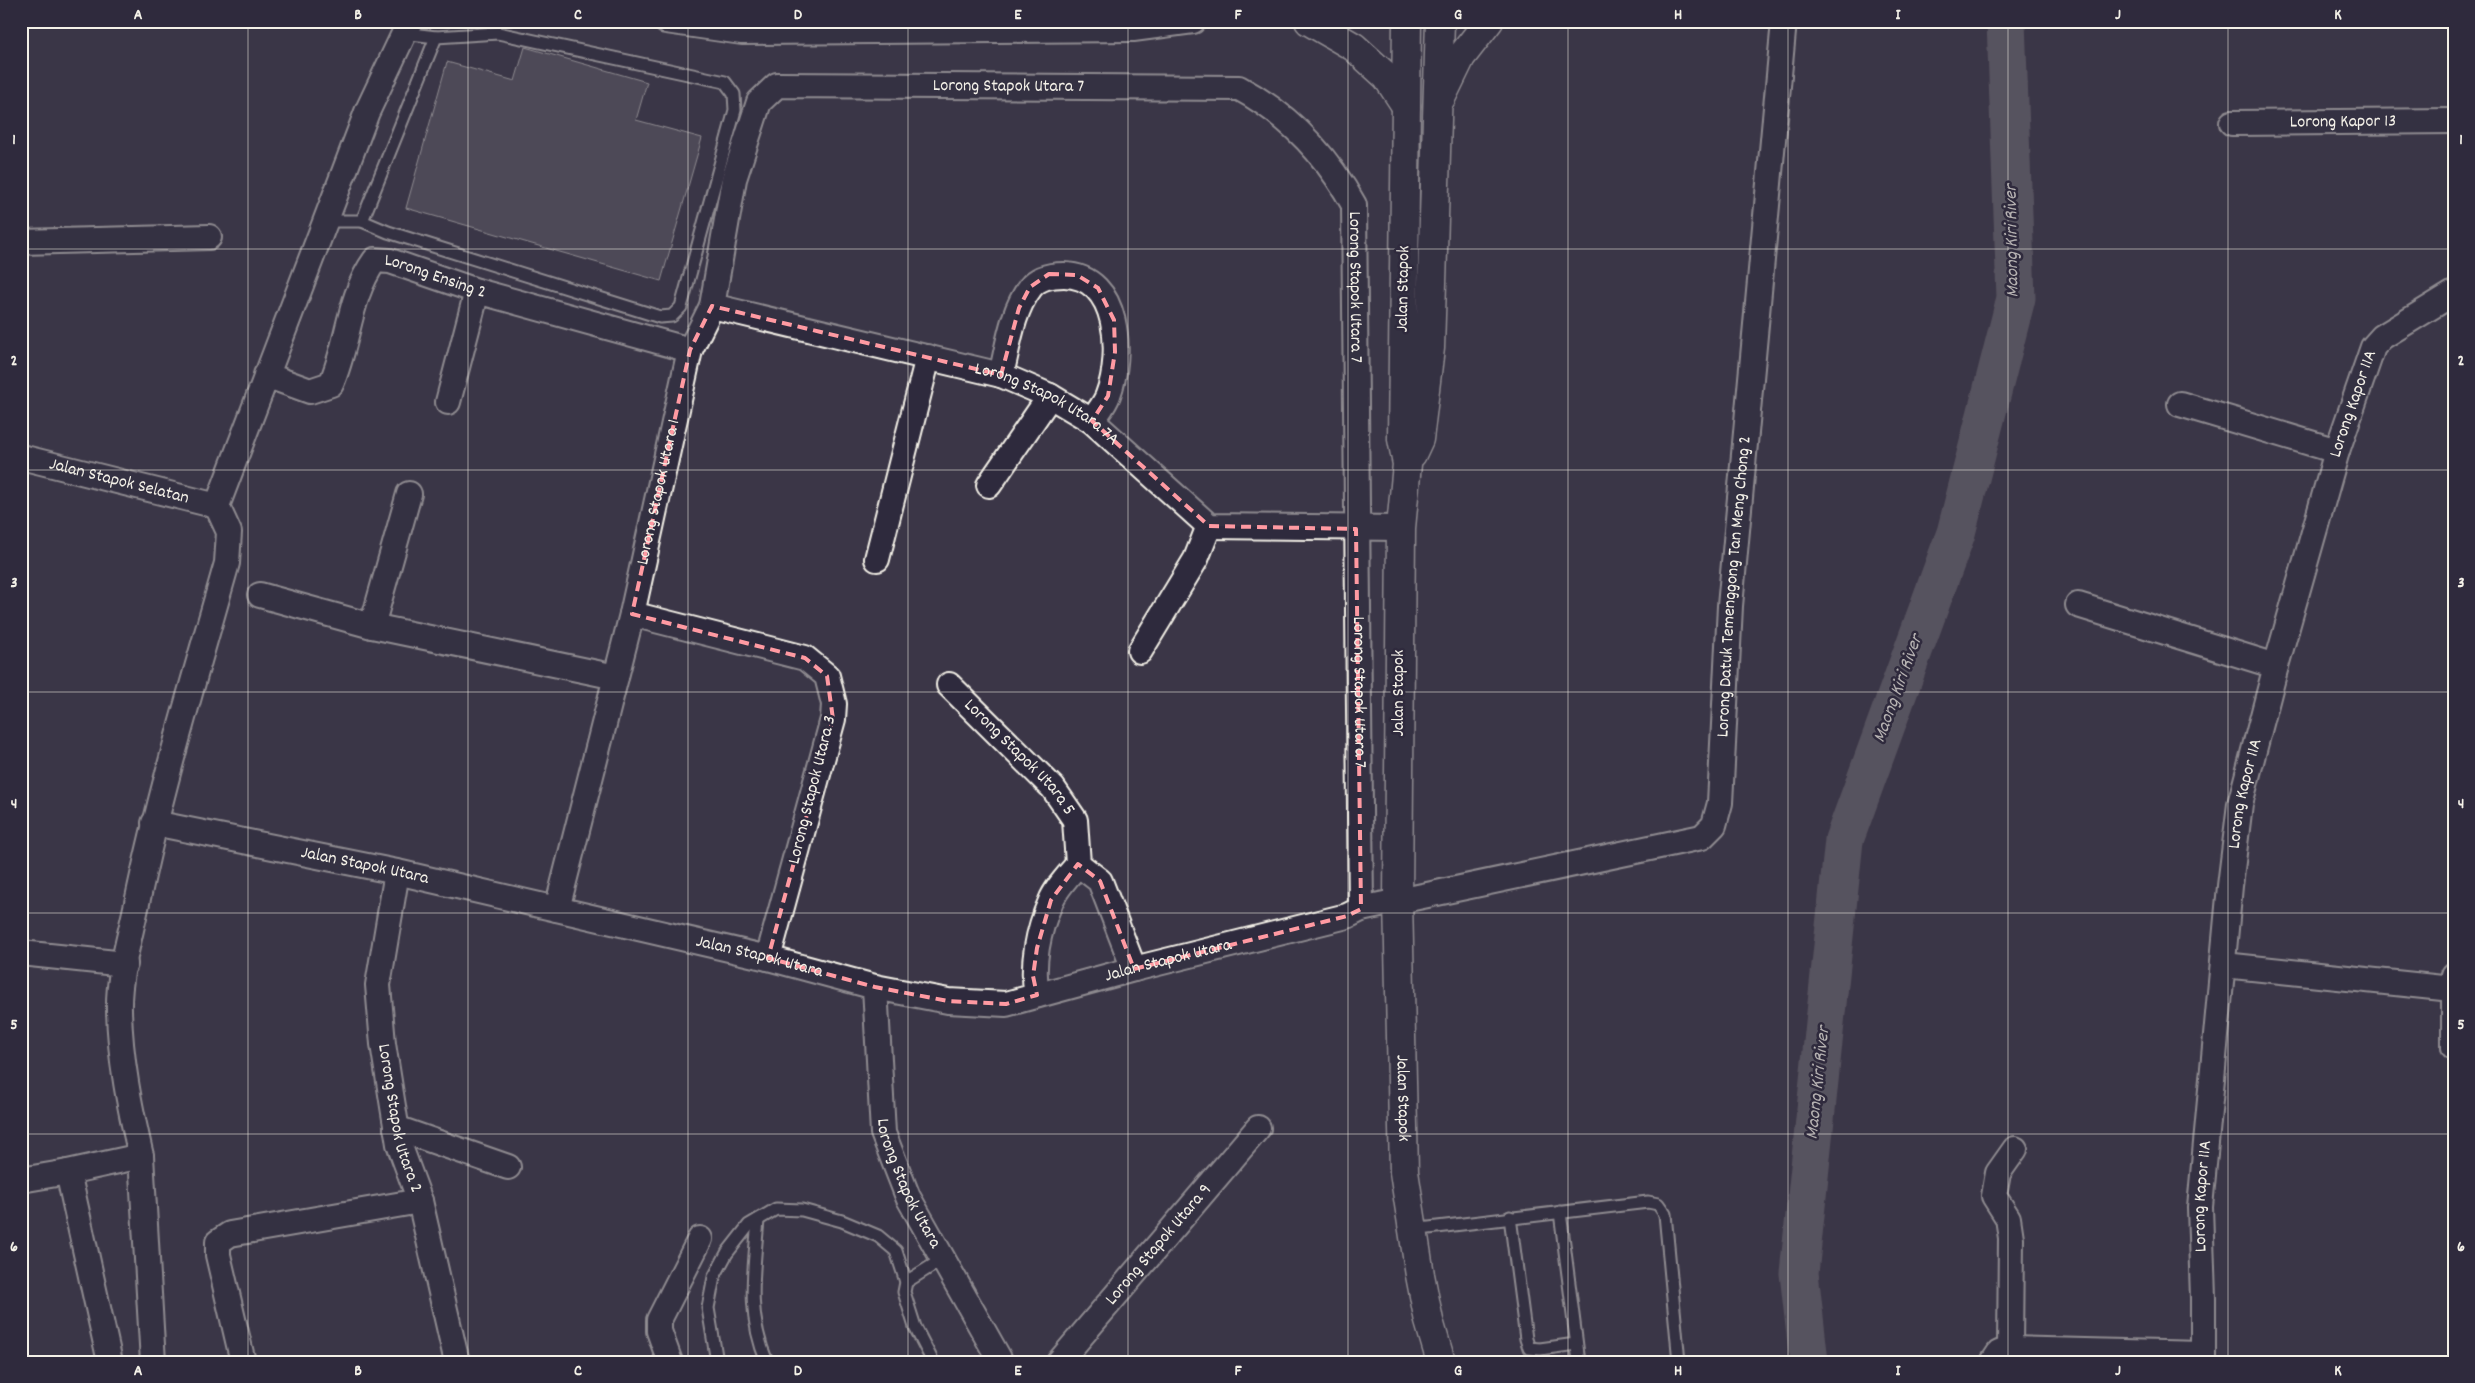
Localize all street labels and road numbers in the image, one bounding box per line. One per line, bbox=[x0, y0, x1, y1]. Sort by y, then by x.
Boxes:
street label: Lorong Stapok Utara 7 bbox=[933, 74, 1084, 99]
street label: Lorong Kapor 13 bbox=[2290, 109, 2396, 135]
street label: Lorong Stapok Utara 7 bbox=[1342, 211, 1368, 363]
street label: Jalan Stapok bbox=[1391, 245, 1417, 333]
street label: Lorong Ensing 2 bbox=[384, 248, 489, 305]
street label: Lorong Kapor 11A bbox=[2323, 347, 2384, 460]
street label: Lorong Stapok Utara 7A bbox=[972, 357, 1124, 452]
street label: Lorong Stapok Utara 1 bbox=[631, 417, 687, 567]
street label: Lorong Datuk Temenggong Tan Meng Chong 2 bbox=[1711, 435, 1758, 738]
street label: Jalan Stapok Selatan bbox=[46, 452, 191, 511]
street label: Lorong Stapok Utara 7 bbox=[1346, 616, 1372, 768]
street label: Jalan Stapok bbox=[1387, 650, 1412, 736]
street label: Lorong Stapok Utara 5 bbox=[958, 693, 1081, 821]
street label: Lorong Stapok Utara 3 bbox=[782, 713, 844, 867]
street label: Lorong Kapor 11A bbox=[2222, 736, 2269, 850]
street label: Jalan Stapok Utara bbox=[299, 840, 432, 892]
street label: Jalan Stapok Utara bbox=[693, 929, 826, 985]
street label: Jalan Stapok Utara bbox=[1102, 933, 1235, 989]
street label: Lorong Stapok Utara 2 bbox=[371, 1042, 428, 1196]
street label: Jalan Stapok bbox=[1389, 1054, 1416, 1142]
street label: Lorong Stapok Utara bbox=[870, 1118, 947, 1253]
street label: Lorong Kapor 11A bbox=[2187, 1139, 2219, 1252]
street label: Lorong Stapok Utara 9 bbox=[1100, 1178, 1218, 1311]

